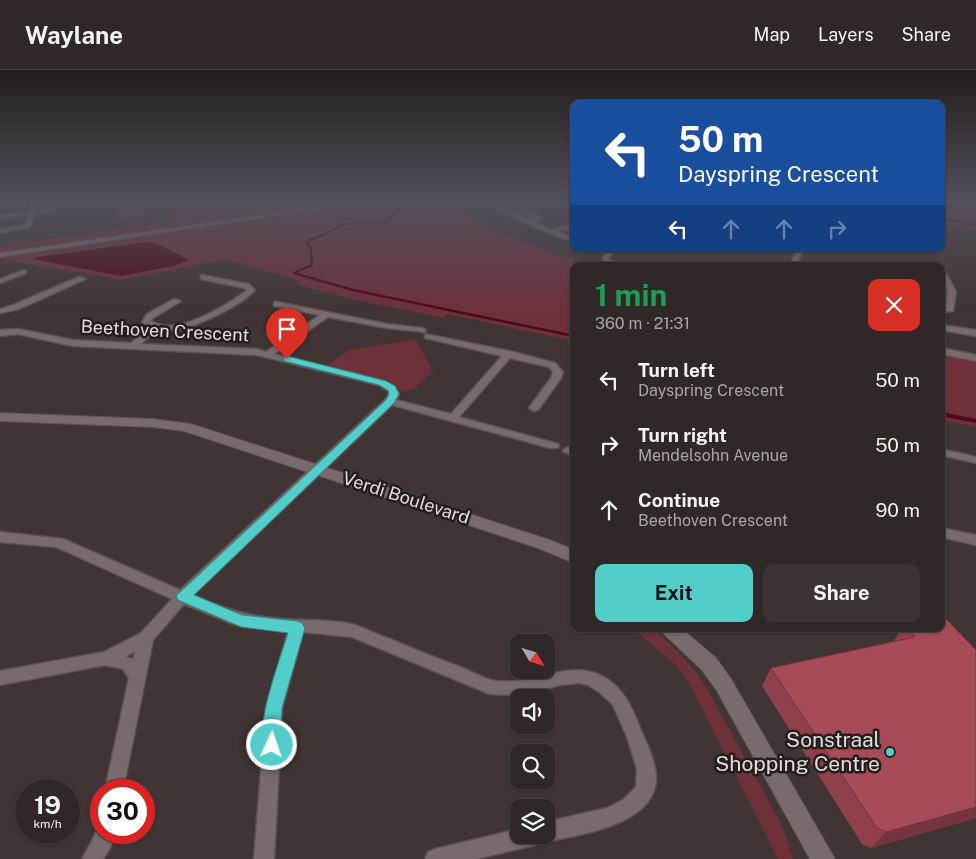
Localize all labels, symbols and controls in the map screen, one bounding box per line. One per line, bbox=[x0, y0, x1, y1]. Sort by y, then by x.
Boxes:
text: Waylane bbox=[25, 21, 123, 49]
text: Map bbox=[754, 24, 790, 45]
text: Layers bbox=[818, 24, 874, 45]
text: Share bbox=[902, 24, 951, 45]
text: 50 m bbox=[678, 119, 763, 160]
icon: left bbox=[595, 120, 660, 185]
text: Dayspring Crescent bbox=[678, 161, 879, 187]
icon: left bbox=[664, 215, 692, 243]
icon: ahead bbox=[717, 215, 745, 243]
icon: ahead bbox=[770, 215, 798, 243]
icon: right bbox=[823, 215, 851, 243]
text: 1 min bbox=[595, 277, 667, 313]
button: close bbox=[868, 279, 920, 331]
pin bbox=[266, 308, 308, 359]
text: 360 m · 21:31 bbox=[595, 314, 690, 333]
icon: arrive bbox=[273, 315, 301, 343]
street label: Beethoven Crescent bbox=[80, 316, 250, 345]
text: Turn left bbox=[638, 359, 715, 381]
icon: left bbox=[595, 366, 623, 394]
text: 50 m bbox=[875, 369, 920, 391]
text: Dayspring Crescent bbox=[638, 381, 784, 400]
text: Turn right bbox=[638, 424, 727, 446]
icon: right bbox=[595, 431, 623, 459]
text: 50 m bbox=[875, 434, 920, 456]
text: Mendelsohn Avenue bbox=[638, 446, 788, 465]
street label: Verdi Boulevard bbox=[340, 467, 472, 528]
text: Continue bbox=[638, 489, 720, 511]
icon: ahead bbox=[595, 496, 623, 524]
text: 90 m bbox=[876, 499, 920, 521]
text: Beethoven Crescent bbox=[638, 511, 788, 530]
button: Exit bbox=[595, 564, 753, 622]
button: Share bbox=[763, 564, 920, 622]
north arrow bbox=[510, 634, 555, 679]
map controls bbox=[510, 634, 555, 844]
button: sound bbox=[510, 689, 555, 734]
position arrow bbox=[245, 718, 297, 770]
place label: Sonstraal Shopping Centre bbox=[715, 727, 880, 776]
button: search bbox=[510, 744, 555, 789]
marker: Sonstraal Shopping Centre bbox=[884, 746, 896, 758]
speed limit sign: 30 bbox=[90, 779, 155, 844]
text: 19 bbox=[34, 790, 61, 820]
button: layers bbox=[510, 799, 555, 844]
text: km/h bbox=[33, 817, 62, 831]

